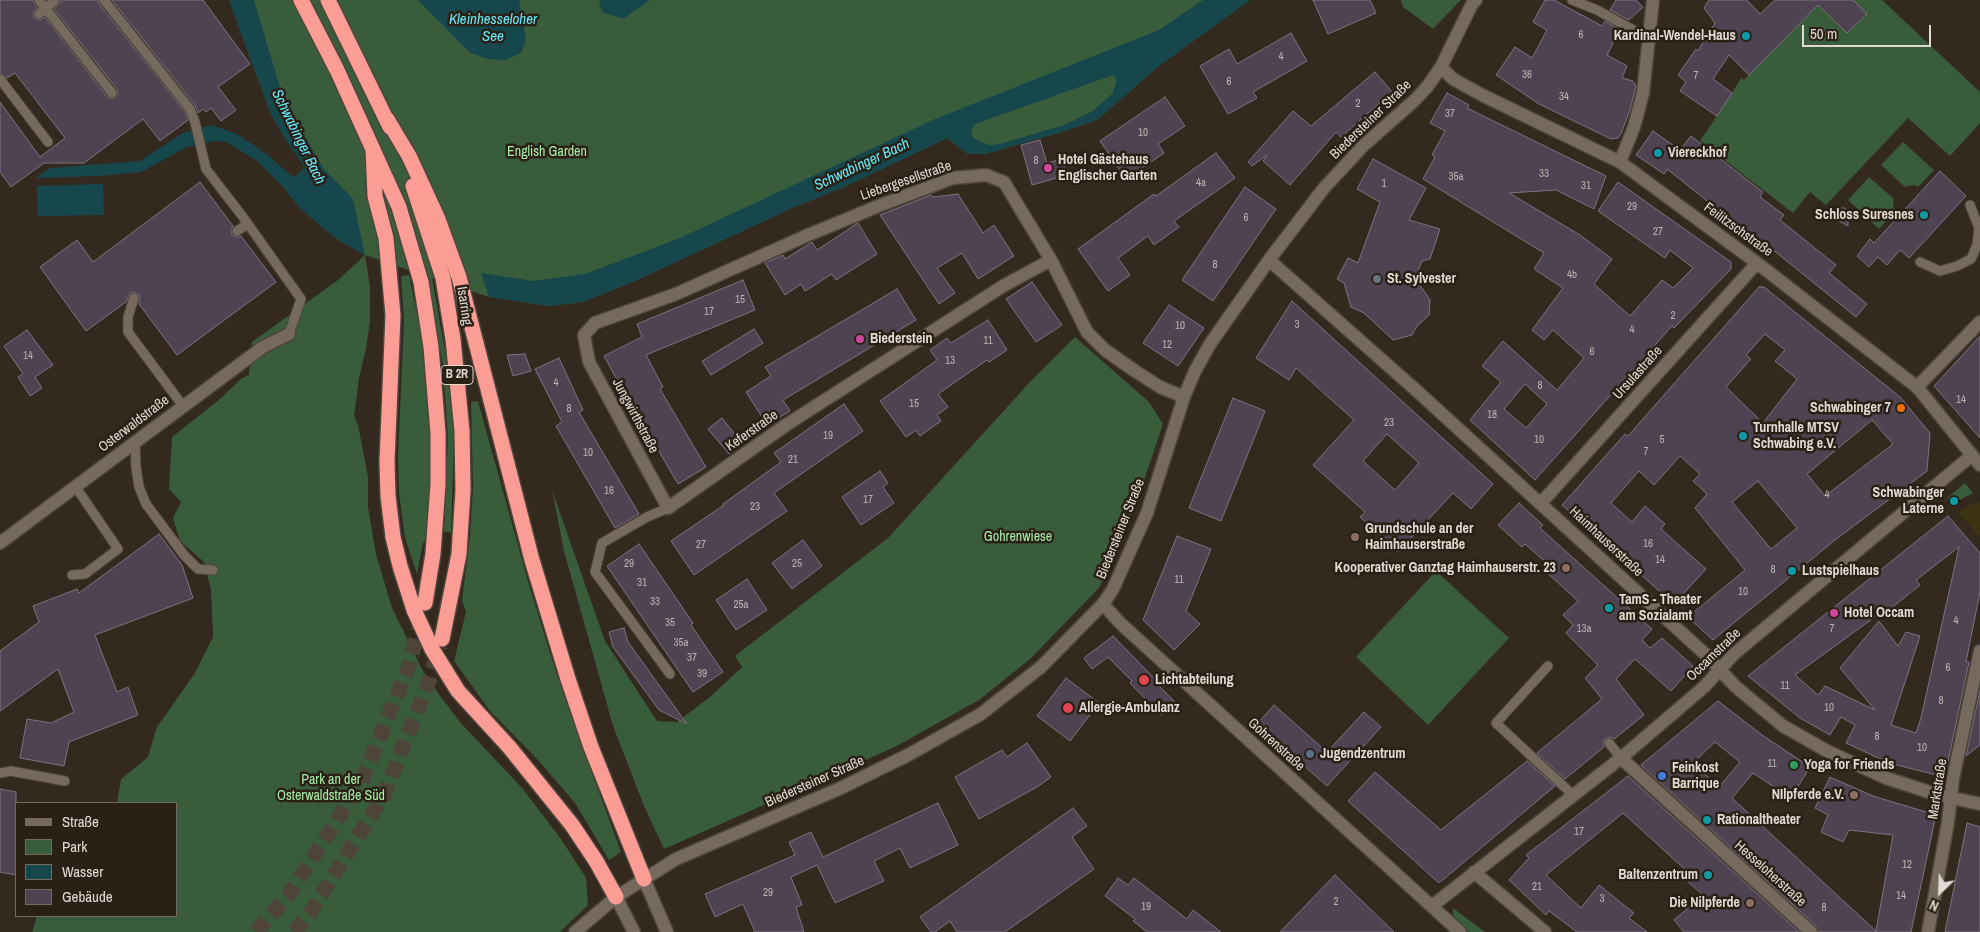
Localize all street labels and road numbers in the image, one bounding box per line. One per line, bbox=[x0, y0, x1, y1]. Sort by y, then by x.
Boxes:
street label: Biedersteiner Straße bbox=[1327, 77, 1415, 163]
street label: Liebergesellstraße bbox=[858, 158, 954, 204]
street label: Feilitzschstraße bbox=[1700, 199, 1776, 261]
street label: Isarring bbox=[453, 285, 475, 327]
street label: Ursulastraße bbox=[1610, 343, 1666, 403]
road number: B 2R bbox=[441, 366, 473, 384]
street label: Jungwirthstraße bbox=[608, 376, 662, 456]
street label: Osterwaldstraße bbox=[95, 392, 173, 456]
street label: Keferstraße bbox=[723, 407, 781, 455]
street label: Biedersteiner Straße bbox=[1093, 476, 1149, 582]
street label: Haimhauserstraße bbox=[1566, 503, 1646, 581]
street label: Occamstraße bbox=[1683, 625, 1745, 685]
street label: Gohrenstraße bbox=[1244, 715, 1308, 775]
street label: Biedersteiner Straße bbox=[763, 753, 867, 811]
street label: Marktstraße bbox=[1925, 757, 1951, 821]
street label: Hesseloherstraße bbox=[1731, 837, 1809, 911]

